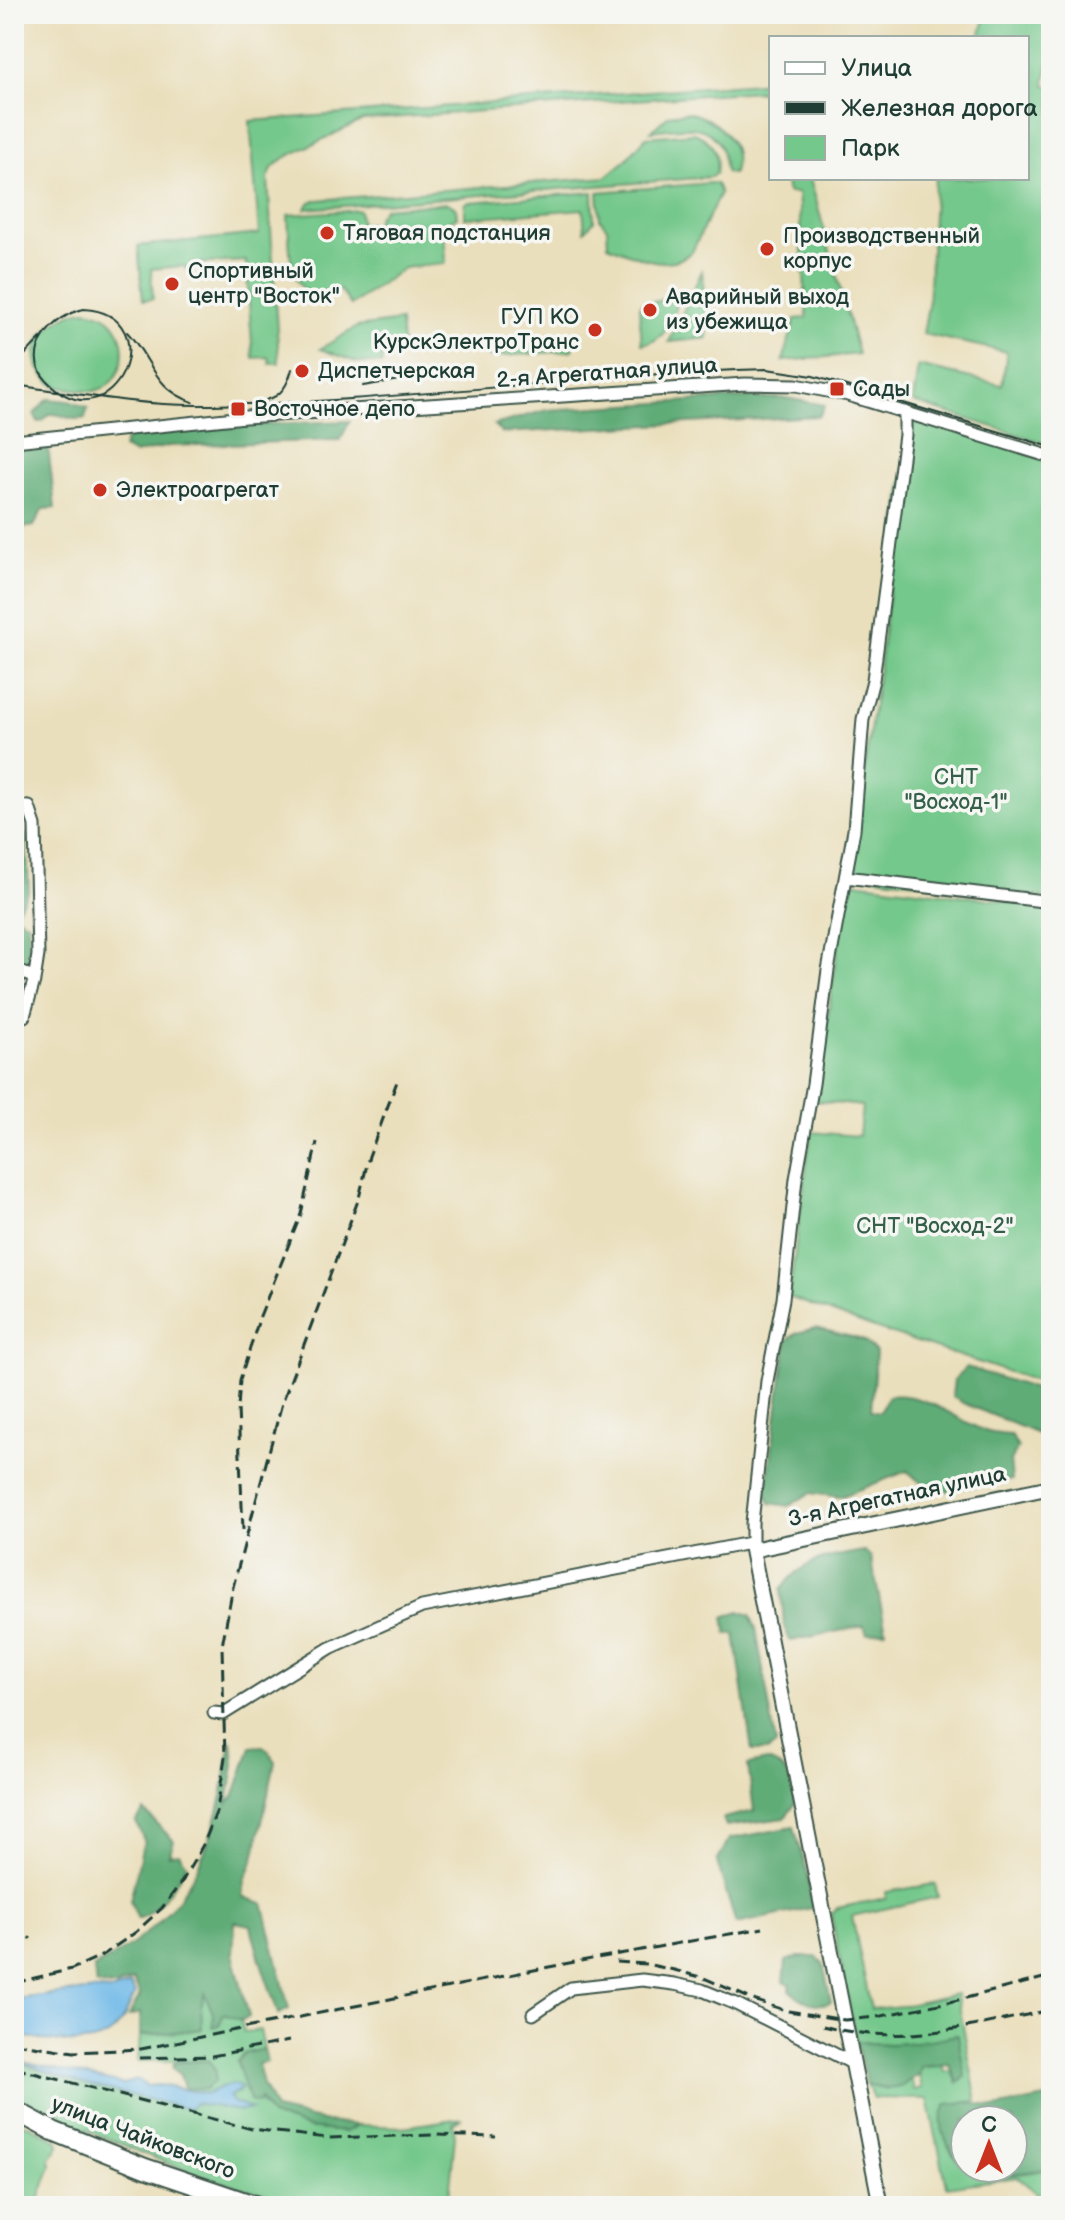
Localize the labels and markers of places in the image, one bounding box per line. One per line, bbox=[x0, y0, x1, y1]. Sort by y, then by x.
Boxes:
place label: Тяговая подстанция bbox=[343, 220, 551, 247]
place label: Производственный корпус bbox=[783, 223, 980, 275]
marker: Тяговая подстанция bbox=[318, 224, 336, 242]
marker: Производственный корпус bbox=[758, 240, 776, 258]
place label: Спортивный центр "Восток" bbox=[188, 258, 340, 310]
marker: Спортивный центр "Восток" bbox=[163, 275, 181, 293]
place label: Аварийный выход из убежища bbox=[665, 284, 849, 336]
marker: Аварийный выход из убежища bbox=[641, 301, 659, 319]
place label: ГУП КО КурскЭлектроТранс bbox=[373, 304, 579, 356]
marker: ГУП КО КурскЭлектроТранс bbox=[586, 321, 604, 339]
place label: Диспетчерская bbox=[318, 358, 475, 385]
marker: Диспетчерская bbox=[293, 362, 311, 380]
place label: Сады bbox=[853, 376, 910, 403]
marker: Сады bbox=[828, 380, 846, 398]
place label: Восточное депо bbox=[254, 396, 415, 423]
marker: Восточное депо bbox=[229, 400, 247, 418]
place label: Электроагрегат bbox=[116, 477, 280, 504]
marker: Электроагрегат bbox=[91, 481, 109, 499]

